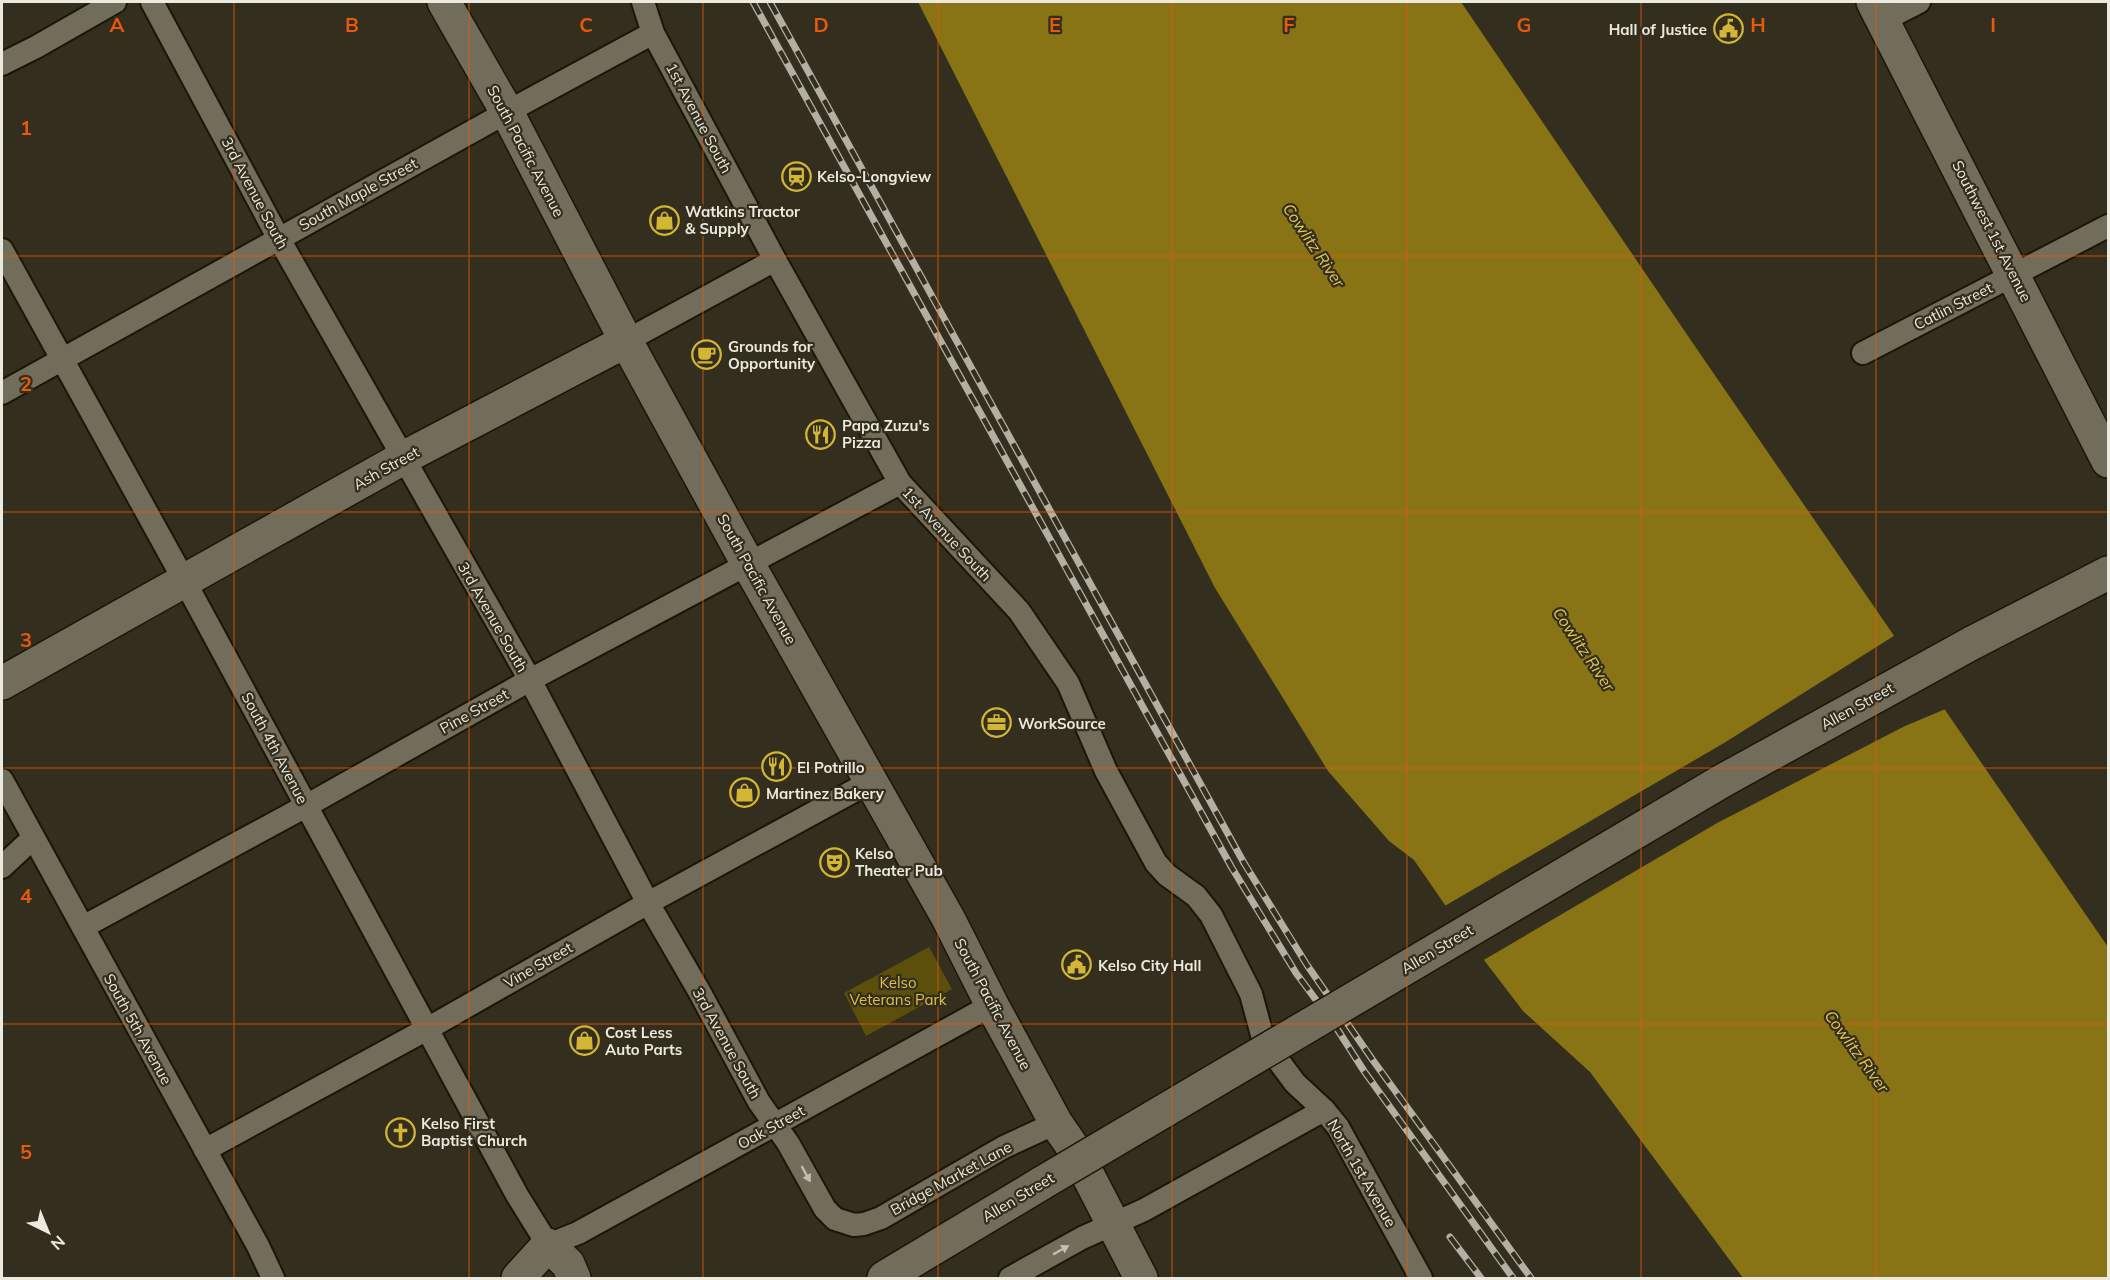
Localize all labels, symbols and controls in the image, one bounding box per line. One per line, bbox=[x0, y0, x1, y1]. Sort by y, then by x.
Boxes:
text: A bbox=[110, 12, 125, 37]
text: B bbox=[345, 12, 359, 37]
text: C bbox=[579, 12, 593, 37]
text: D bbox=[813, 12, 829, 37]
text: E bbox=[1049, 12, 1061, 37]
text: F bbox=[1283, 12, 1295, 37]
text: G bbox=[1517, 12, 1531, 37]
text: H bbox=[1750, 12, 1766, 37]
text: I bbox=[1990, 12, 1996, 37]
public building icon: Hall of Justice bbox=[1712, 13, 1744, 45]
place label: Hall of Justice bbox=[1609, 20, 1707, 39]
street label: 1st Avenue South bbox=[662, 60, 736, 176]
street label: South Pacific Avenue bbox=[483, 82, 569, 220]
text: 1 bbox=[20, 115, 32, 140]
street label: 3rd Avenue South bbox=[217, 134, 293, 252]
street label: South Maple Street bbox=[295, 154, 421, 234]
street label: Southwest 1st Avenue bbox=[1948, 157, 2036, 305]
station icon: Kelso-Longview bbox=[780, 160, 812, 192]
place label: Kelso-Longview bbox=[817, 167, 932, 186]
water label: Cowlitz River bbox=[1279, 199, 1350, 292]
place label: Watkins Tractor & Supply bbox=[685, 202, 800, 238]
shop icon: Watkins Tractor & Supply bbox=[648, 204, 680, 236]
street label: Catlin Street bbox=[1911, 278, 1995, 334]
place label: Grounds for Opportunity bbox=[728, 337, 816, 373]
cafe icon: Grounds for Opportunity bbox=[691, 339, 723, 371]
text: 2 bbox=[20, 371, 32, 396]
place label: Papa Zuzu's Pizza bbox=[842, 416, 930, 452]
restaurant icon: Papa Zuzu's Pizza bbox=[805, 418, 837, 450]
street label: Ash Street bbox=[350, 442, 422, 494]
street label: 1st Avenue South bbox=[898, 483, 996, 585]
street label: South Pacific Avenue bbox=[713, 510, 801, 648]
street label: 3rd Avenue South bbox=[454, 559, 532, 675]
water label: Cowlitz River bbox=[1549, 603, 1620, 696]
text: 3 bbox=[20, 627, 32, 652]
street label: Allen Street bbox=[1817, 678, 1897, 734]
street label: Pine Street bbox=[436, 684, 512, 738]
street label: South 4th Avenue bbox=[238, 689, 312, 807]
office icon: WorkSource bbox=[981, 707, 1013, 739]
place label: WorkSource bbox=[1018, 714, 1106, 733]
restaurant icon: El Potrillo bbox=[760, 751, 792, 783]
place label: El Potrillo bbox=[797, 758, 865, 777]
shop icon: Martinez Bakery bbox=[729, 777, 761, 809]
place label: Martinez Bakery bbox=[766, 784, 885, 803]
place label: Kelso Theater Pub bbox=[855, 844, 943, 880]
theatre icon: Kelso Theater Pub bbox=[818, 846, 850, 878]
text: 4 bbox=[20, 883, 32, 908]
street label: Allen Street bbox=[1398, 920, 1476, 978]
street label: South Pacific Avenue bbox=[950, 935, 1036, 1073]
street label: Vine Street bbox=[500, 938, 576, 992]
public building icon: Kelso City Hall bbox=[1061, 949, 1093, 981]
place label: Kelso City Hall bbox=[1098, 956, 1201, 975]
street label: South 5th Avenue bbox=[100, 970, 176, 1088]
park label: Kelso Veterans Park bbox=[849, 973, 947, 1009]
street label: 3rd Avenue South bbox=[689, 984, 765, 1102]
water label: Cowlitz River bbox=[1820, 1006, 1894, 1097]
place label: Cost Less Auto Parts bbox=[605, 1023, 682, 1059]
shop icon: Cost Less Auto Parts bbox=[568, 1025, 600, 1057]
street label: Oak Street bbox=[734, 1101, 808, 1153]
place label: Kelso First Baptist Church bbox=[421, 1114, 527, 1150]
church icon: Kelso First Baptist Church bbox=[384, 1116, 416, 1148]
street label: North 1st Avenue bbox=[1323, 1116, 1401, 1230]
street label: Bridge Market Lane bbox=[887, 1137, 1015, 1219]
text: 5 bbox=[20, 1139, 32, 1164]
one-way arrow bbox=[800, 1166, 810, 1183]
street label: Allen Street bbox=[979, 1168, 1057, 1226]
north arrow bbox=[18, 1202, 78, 1262]
text: N bbox=[47, 1232, 69, 1254]
one-way arrow bbox=[1053, 1245, 1070, 1255]

